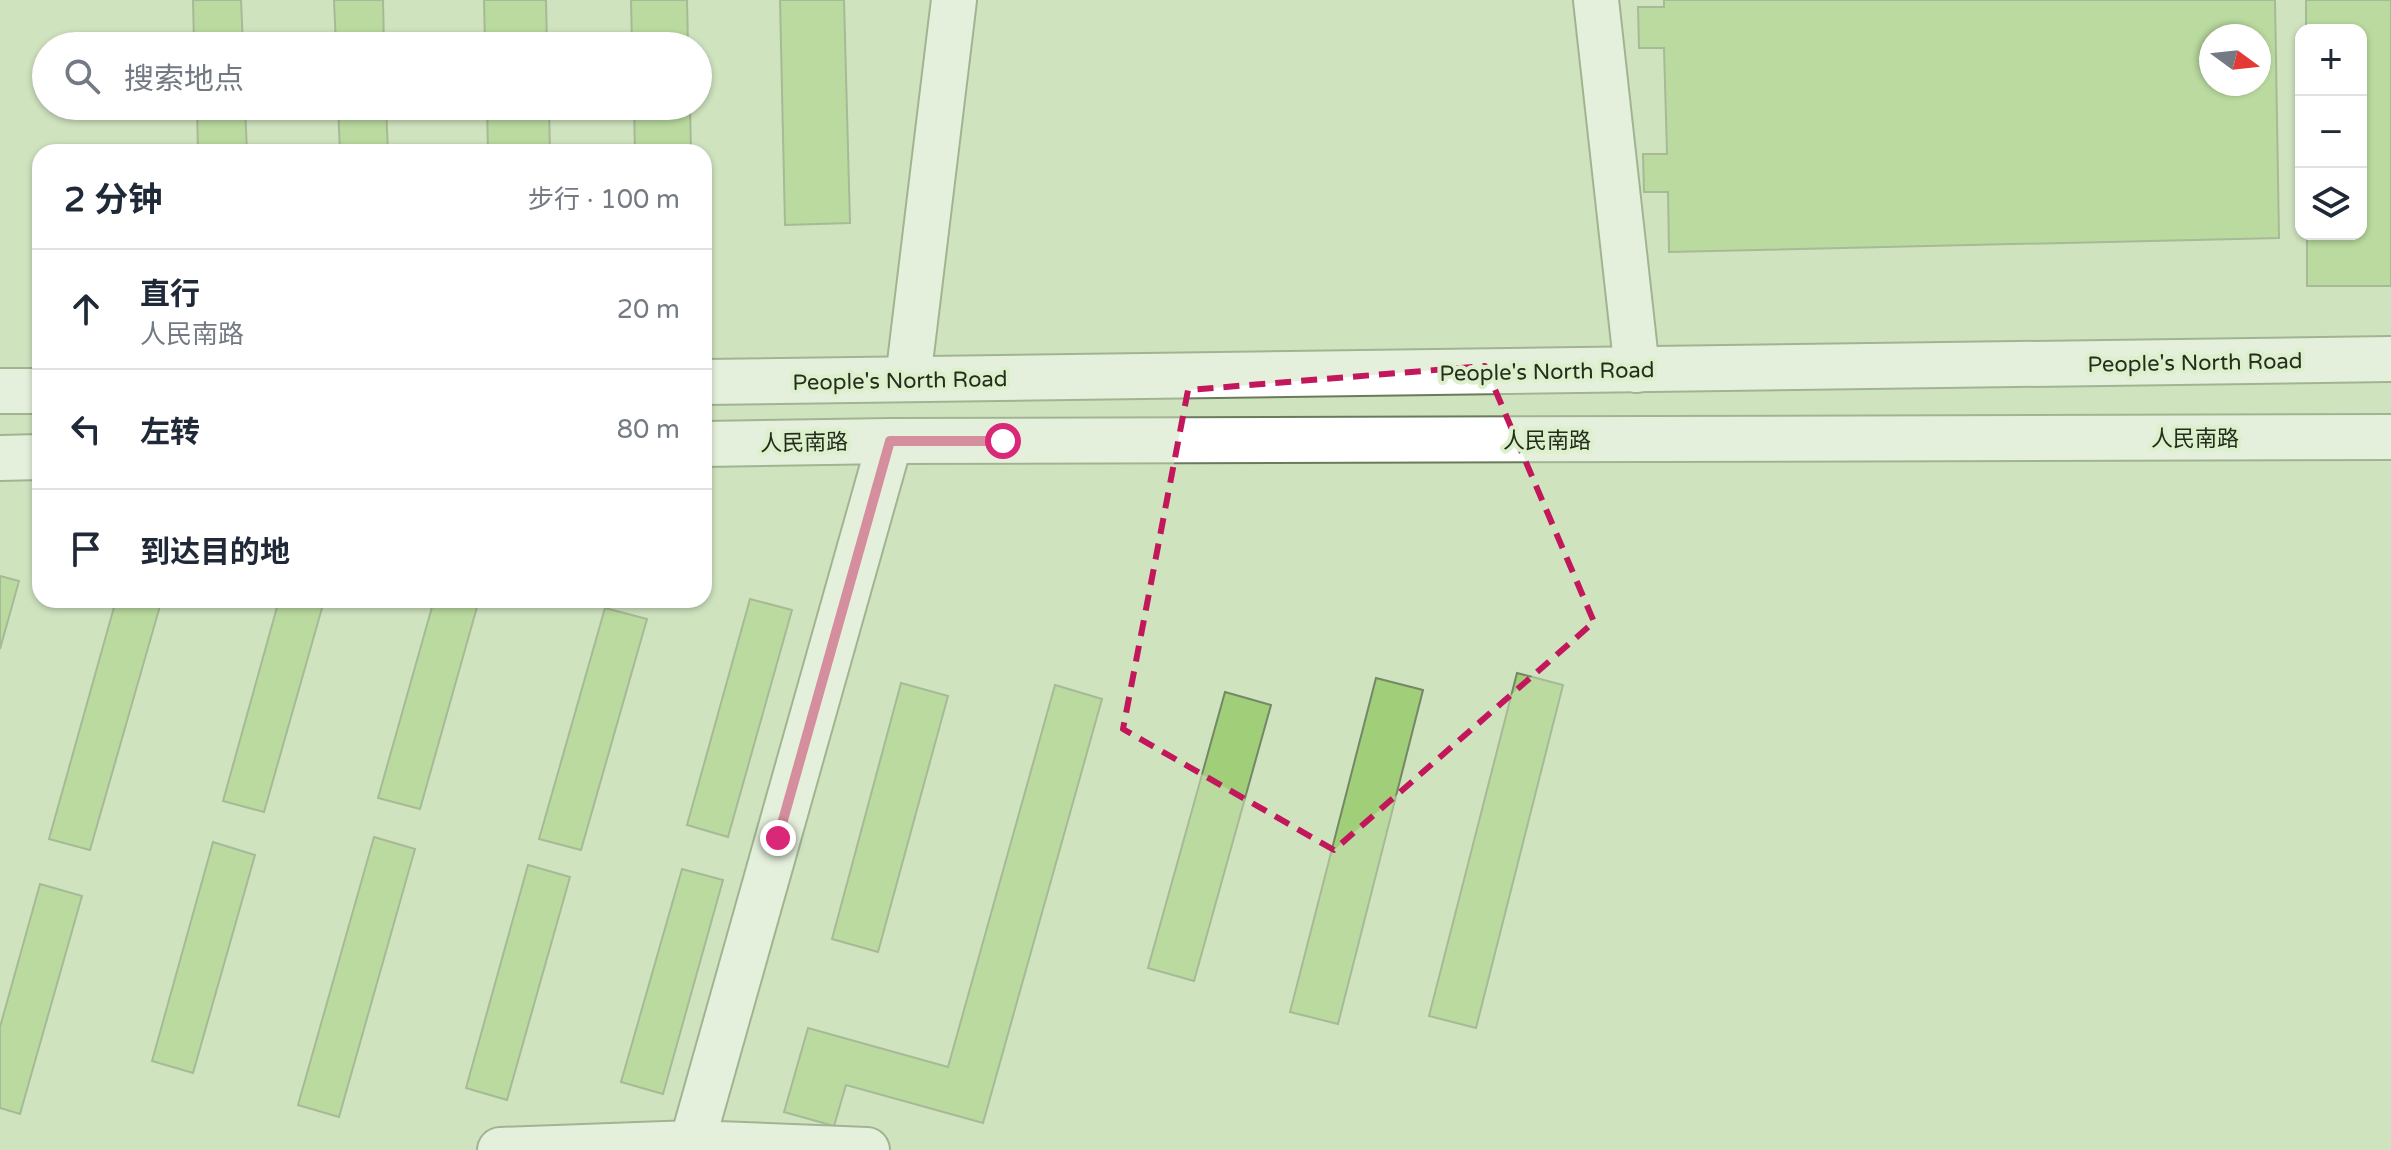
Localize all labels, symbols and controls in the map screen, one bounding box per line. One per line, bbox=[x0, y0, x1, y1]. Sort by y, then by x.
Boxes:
north arrow bbox=[2199, 24, 2271, 96]
map controls bbox=[2295, 24, 2367, 240]
button: + bbox=[2295, 24, 2367, 96]
search box bbox=[32, 32, 712, 120]
icon: search bbox=[60, 54, 104, 98]
text: 搜索地点 bbox=[124, 61, 244, 98]
button: − bbox=[2295, 96, 2367, 168]
button: layers bbox=[2295, 168, 2367, 240]
text: 2 分钟 bbox=[64, 180, 162, 221]
text: 步行 · 100 m bbox=[528, 184, 680, 215]
text: 直行 bbox=[140, 276, 200, 313]
icon: ahead bbox=[64, 287, 108, 331]
text: 20 m bbox=[617, 294, 680, 325]
text: 人民南路 bbox=[140, 319, 244, 350]
street label: People's North Road bbox=[2087, 348, 2303, 378]
street label: People's North Road bbox=[1439, 357, 1655, 387]
street label: People's North Road bbox=[792, 366, 1008, 396]
icon: left bbox=[64, 407, 108, 451]
text: 左转 bbox=[140, 414, 200, 451]
text: 80 m bbox=[617, 414, 680, 445]
route start bbox=[985, 423, 1021, 459]
street label: 人民南路 bbox=[2151, 426, 2239, 452]
street label: 人民南路 bbox=[1503, 428, 1591, 454]
street label: 人民南路 bbox=[760, 429, 848, 457]
icon: arrive bbox=[64, 527, 108, 571]
text: 到达目的地 bbox=[140, 534, 290, 571]
route end bbox=[760, 820, 796, 856]

